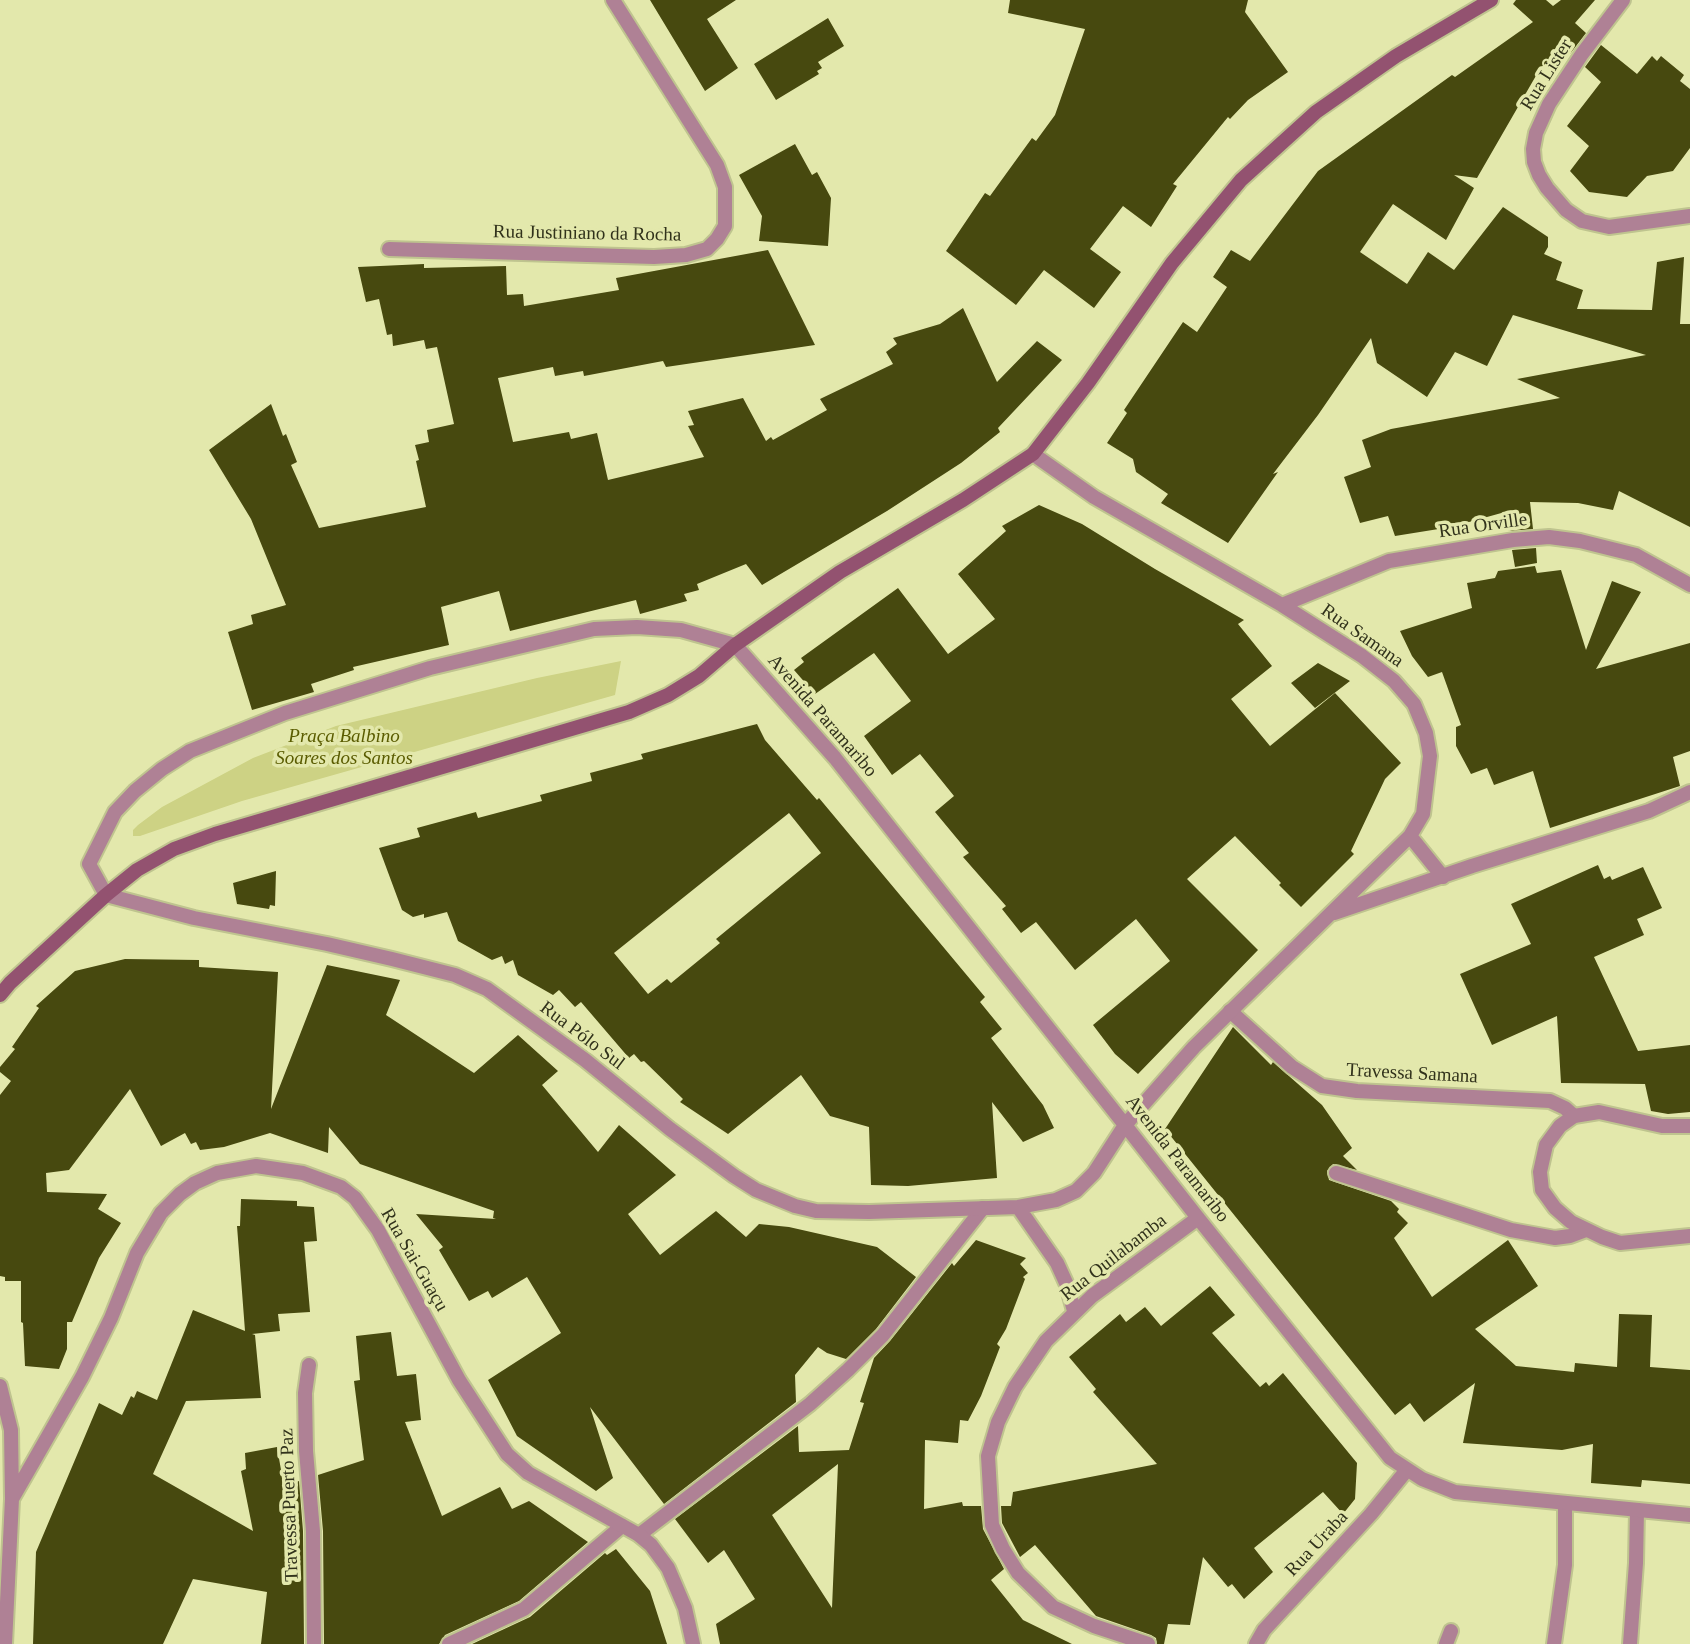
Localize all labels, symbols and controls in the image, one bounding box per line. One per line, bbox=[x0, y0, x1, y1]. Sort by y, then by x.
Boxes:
street label: Rua Lister bbox=[1516, 35, 1578, 115]
street label: Rua Justiniano da Rocha bbox=[493, 221, 681, 247]
street label: Rua Orville bbox=[1437, 509, 1529, 543]
street label: Rua Samana bbox=[1316, 599, 1408, 673]
street label: Avenida Paramaribo bbox=[762, 650, 882, 782]
park label: Praça Balbino Soares dos Santos bbox=[275, 726, 413, 770]
street label: Rua Pólo Sul bbox=[535, 997, 629, 1075]
street label: Travessa Samana bbox=[1346, 1059, 1478, 1089]
street label: Avenida Paramaribo bbox=[1120, 1091, 1234, 1227]
street label: Rua Sai-Guaçu bbox=[375, 1204, 453, 1316]
street label: Rua Quilabamba bbox=[1056, 1210, 1172, 1306]
street label: Travessa Puerto Paz bbox=[276, 1428, 304, 1582]
street label: Rua Uraba bbox=[1281, 1506, 1353, 1582]

